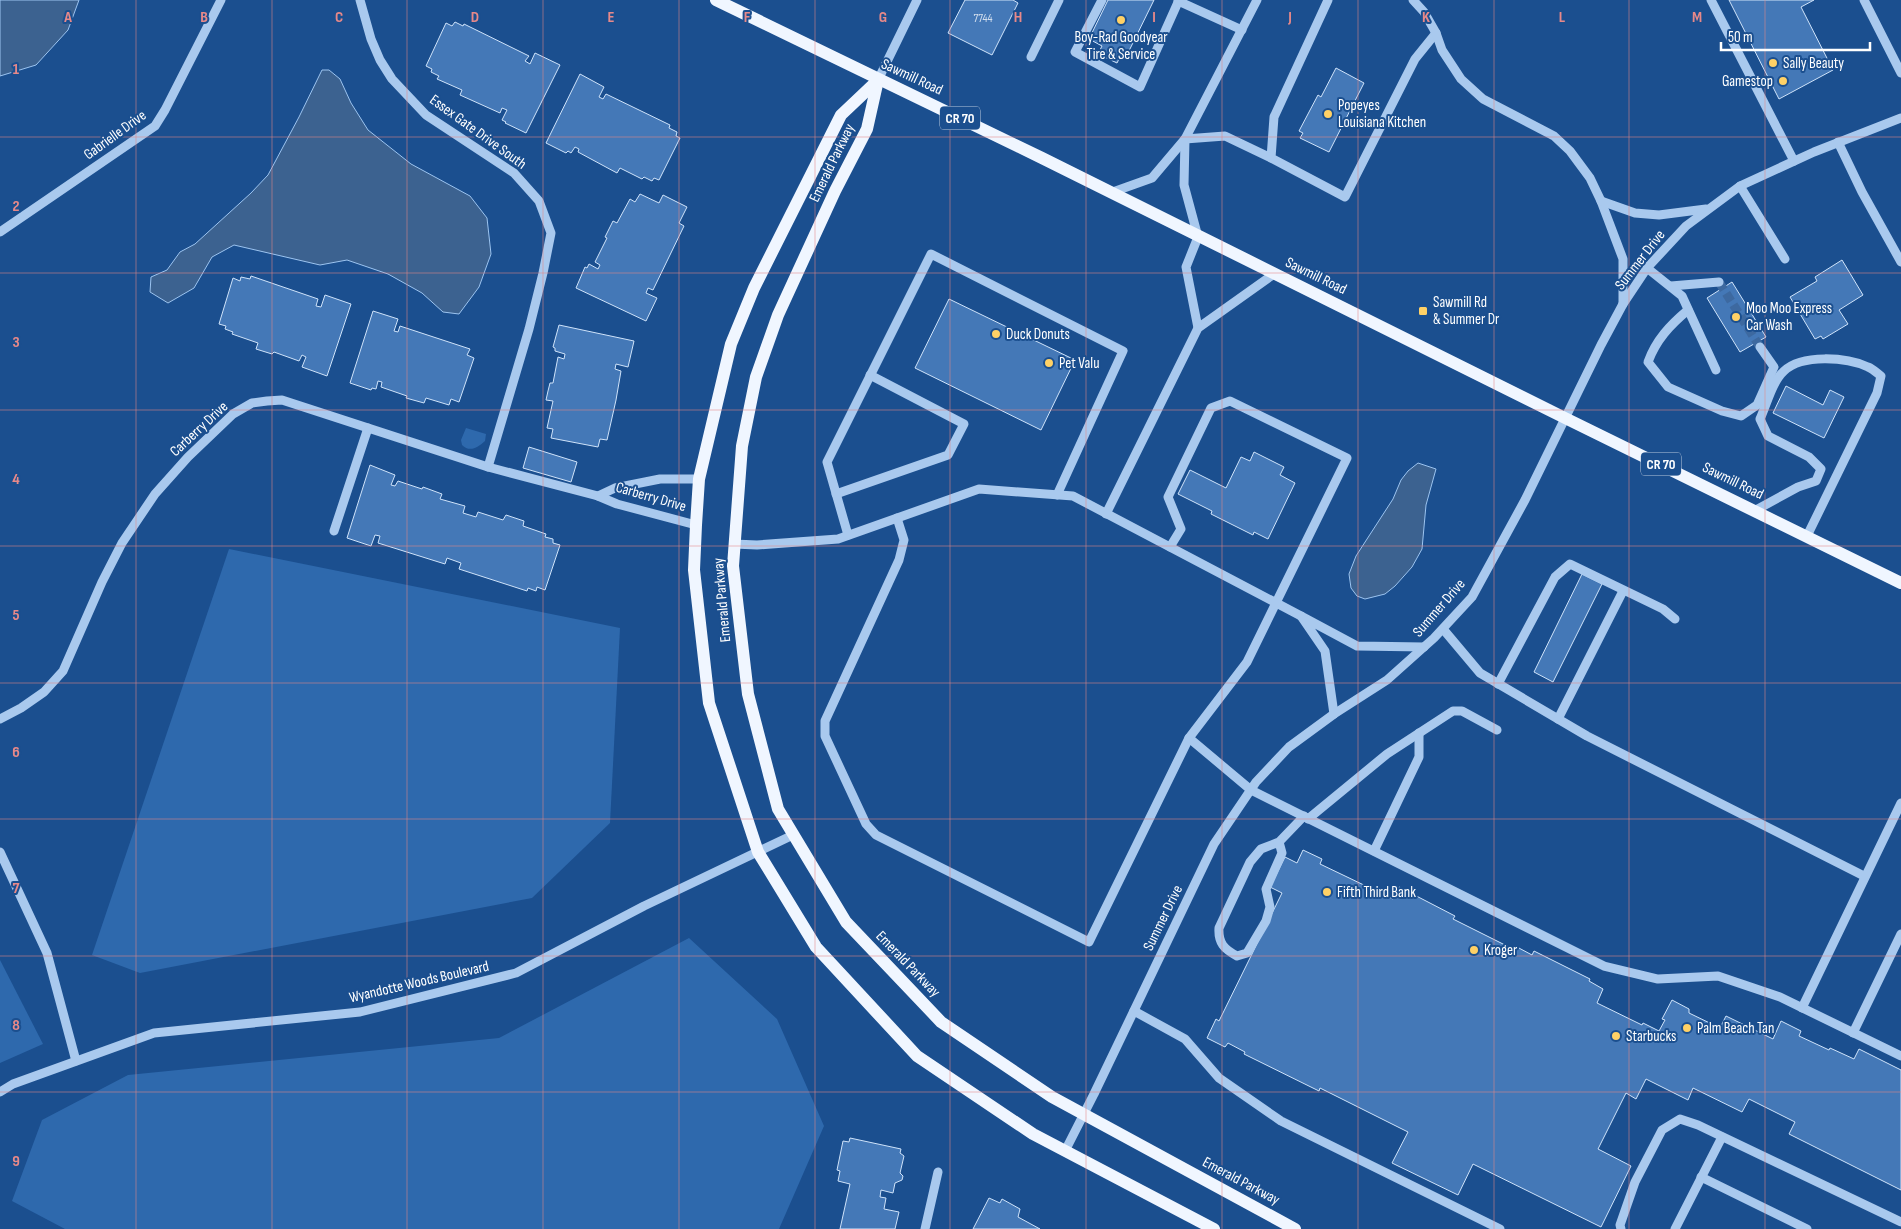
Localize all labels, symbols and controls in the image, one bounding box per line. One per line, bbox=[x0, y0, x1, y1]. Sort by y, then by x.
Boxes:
text: A bbox=[63, 8, 72, 27]
text: B bbox=[200, 8, 208, 27]
text: C bbox=[335, 8, 343, 27]
text: D bbox=[471, 8, 479, 27]
text: E bbox=[608, 8, 615, 27]
text: F bbox=[744, 8, 751, 27]
text: G bbox=[879, 8, 887, 27]
text: H bbox=[1014, 8, 1022, 27]
text: I bbox=[1152, 8, 1156, 27]
text: J bbox=[1287, 8, 1292, 27]
text: K bbox=[1422, 8, 1430, 27]
text: L bbox=[1559, 8, 1566, 27]
text: M bbox=[1692, 8, 1702, 27]
house number: 7744 bbox=[973, 11, 993, 26]
marker: Boy-Rad Goodyear Tire & Service bbox=[1115, 14, 1127, 26]
scale bar bbox=[1721, 20, 1870, 52]
place label: Boy-Rad Goodyear Tire & Service bbox=[1074, 28, 1168, 64]
text: 50 m bbox=[1728, 28, 1753, 47]
street label: Sawmill Road bbox=[878, 54, 946, 100]
place label: Sally Beauty bbox=[1783, 54, 1844, 73]
marker: Sally Beauty bbox=[1767, 57, 1779, 69]
text: 1 bbox=[13, 60, 20, 79]
place label: Gamestop bbox=[1722, 72, 1773, 91]
marker: Gamestop bbox=[1777, 75, 1789, 87]
street label: Essex Gate Drive South bbox=[426, 90, 530, 174]
place label: Popeyes Louisiana Kitchen bbox=[1338, 96, 1426, 132]
street label: Gabrielle Drive bbox=[80, 106, 150, 164]
road number: CR 70 bbox=[940, 106, 980, 130]
marker: Popeyes Louisiana Kitchen bbox=[1322, 108, 1334, 120]
street label: Emerald Parkway bbox=[805, 121, 859, 205]
text: 2 bbox=[12, 197, 20, 216]
street label: Summer Drive bbox=[1611, 226, 1669, 294]
street label: Sawmill Road bbox=[1282, 253, 1350, 299]
place label: Sawmill Rd & Summer Dr bbox=[1433, 293, 1500, 329]
place label: Moo Moo Express Car Wash bbox=[1746, 299, 1832, 335]
marker: Sawmill Rd & Summer Dr bbox=[1417, 305, 1429, 317]
marker: Moo Moo Express Car Wash bbox=[1730, 311, 1742, 323]
place label: Duck Donuts bbox=[1006, 325, 1070, 344]
marker: Duck Donuts bbox=[990, 328, 1002, 340]
text: 3 bbox=[12, 333, 20, 352]
place label: Pet Valu bbox=[1059, 354, 1099, 373]
marker: Pet Valu bbox=[1043, 357, 1055, 369]
street label: Carberry Drive bbox=[166, 397, 232, 461]
road number: CR 70 bbox=[1641, 452, 1681, 476]
street label: Sawmill Road bbox=[1699, 458, 1767, 504]
text: 4 bbox=[12, 470, 20, 489]
street label: Carberry Drive bbox=[614, 478, 688, 516]
street label: Emerald Parkway bbox=[709, 557, 735, 643]
street label: Summer Drive bbox=[1409, 575, 1469, 641]
text: 5 bbox=[12, 606, 20, 625]
text: 6 bbox=[12, 743, 20, 762]
text: 7 bbox=[13, 879, 20, 898]
street label: Summer Drive bbox=[1139, 882, 1187, 954]
place label: Fifth Third Bank bbox=[1337, 883, 1416, 902]
marker: Fifth Third Bank bbox=[1321, 886, 1333, 898]
street label: Emerald Parkway bbox=[872, 927, 944, 1001]
place label: Kroger bbox=[1484, 941, 1518, 960]
marker: Kroger bbox=[1468, 944, 1480, 956]
street label: Wyandotte Woods Boulevard bbox=[347, 957, 491, 1007]
text: 8 bbox=[12, 1016, 20, 1035]
place label: Palm Beach Tan bbox=[1697, 1019, 1774, 1038]
marker: Palm Beach Tan bbox=[1681, 1022, 1693, 1034]
place label: Starbucks bbox=[1626, 1027, 1676, 1046]
marker: Starbucks bbox=[1610, 1030, 1622, 1042]
text: 9 bbox=[12, 1152, 20, 1171]
street label: Emerald Parkway bbox=[1199, 1153, 1283, 1209]

